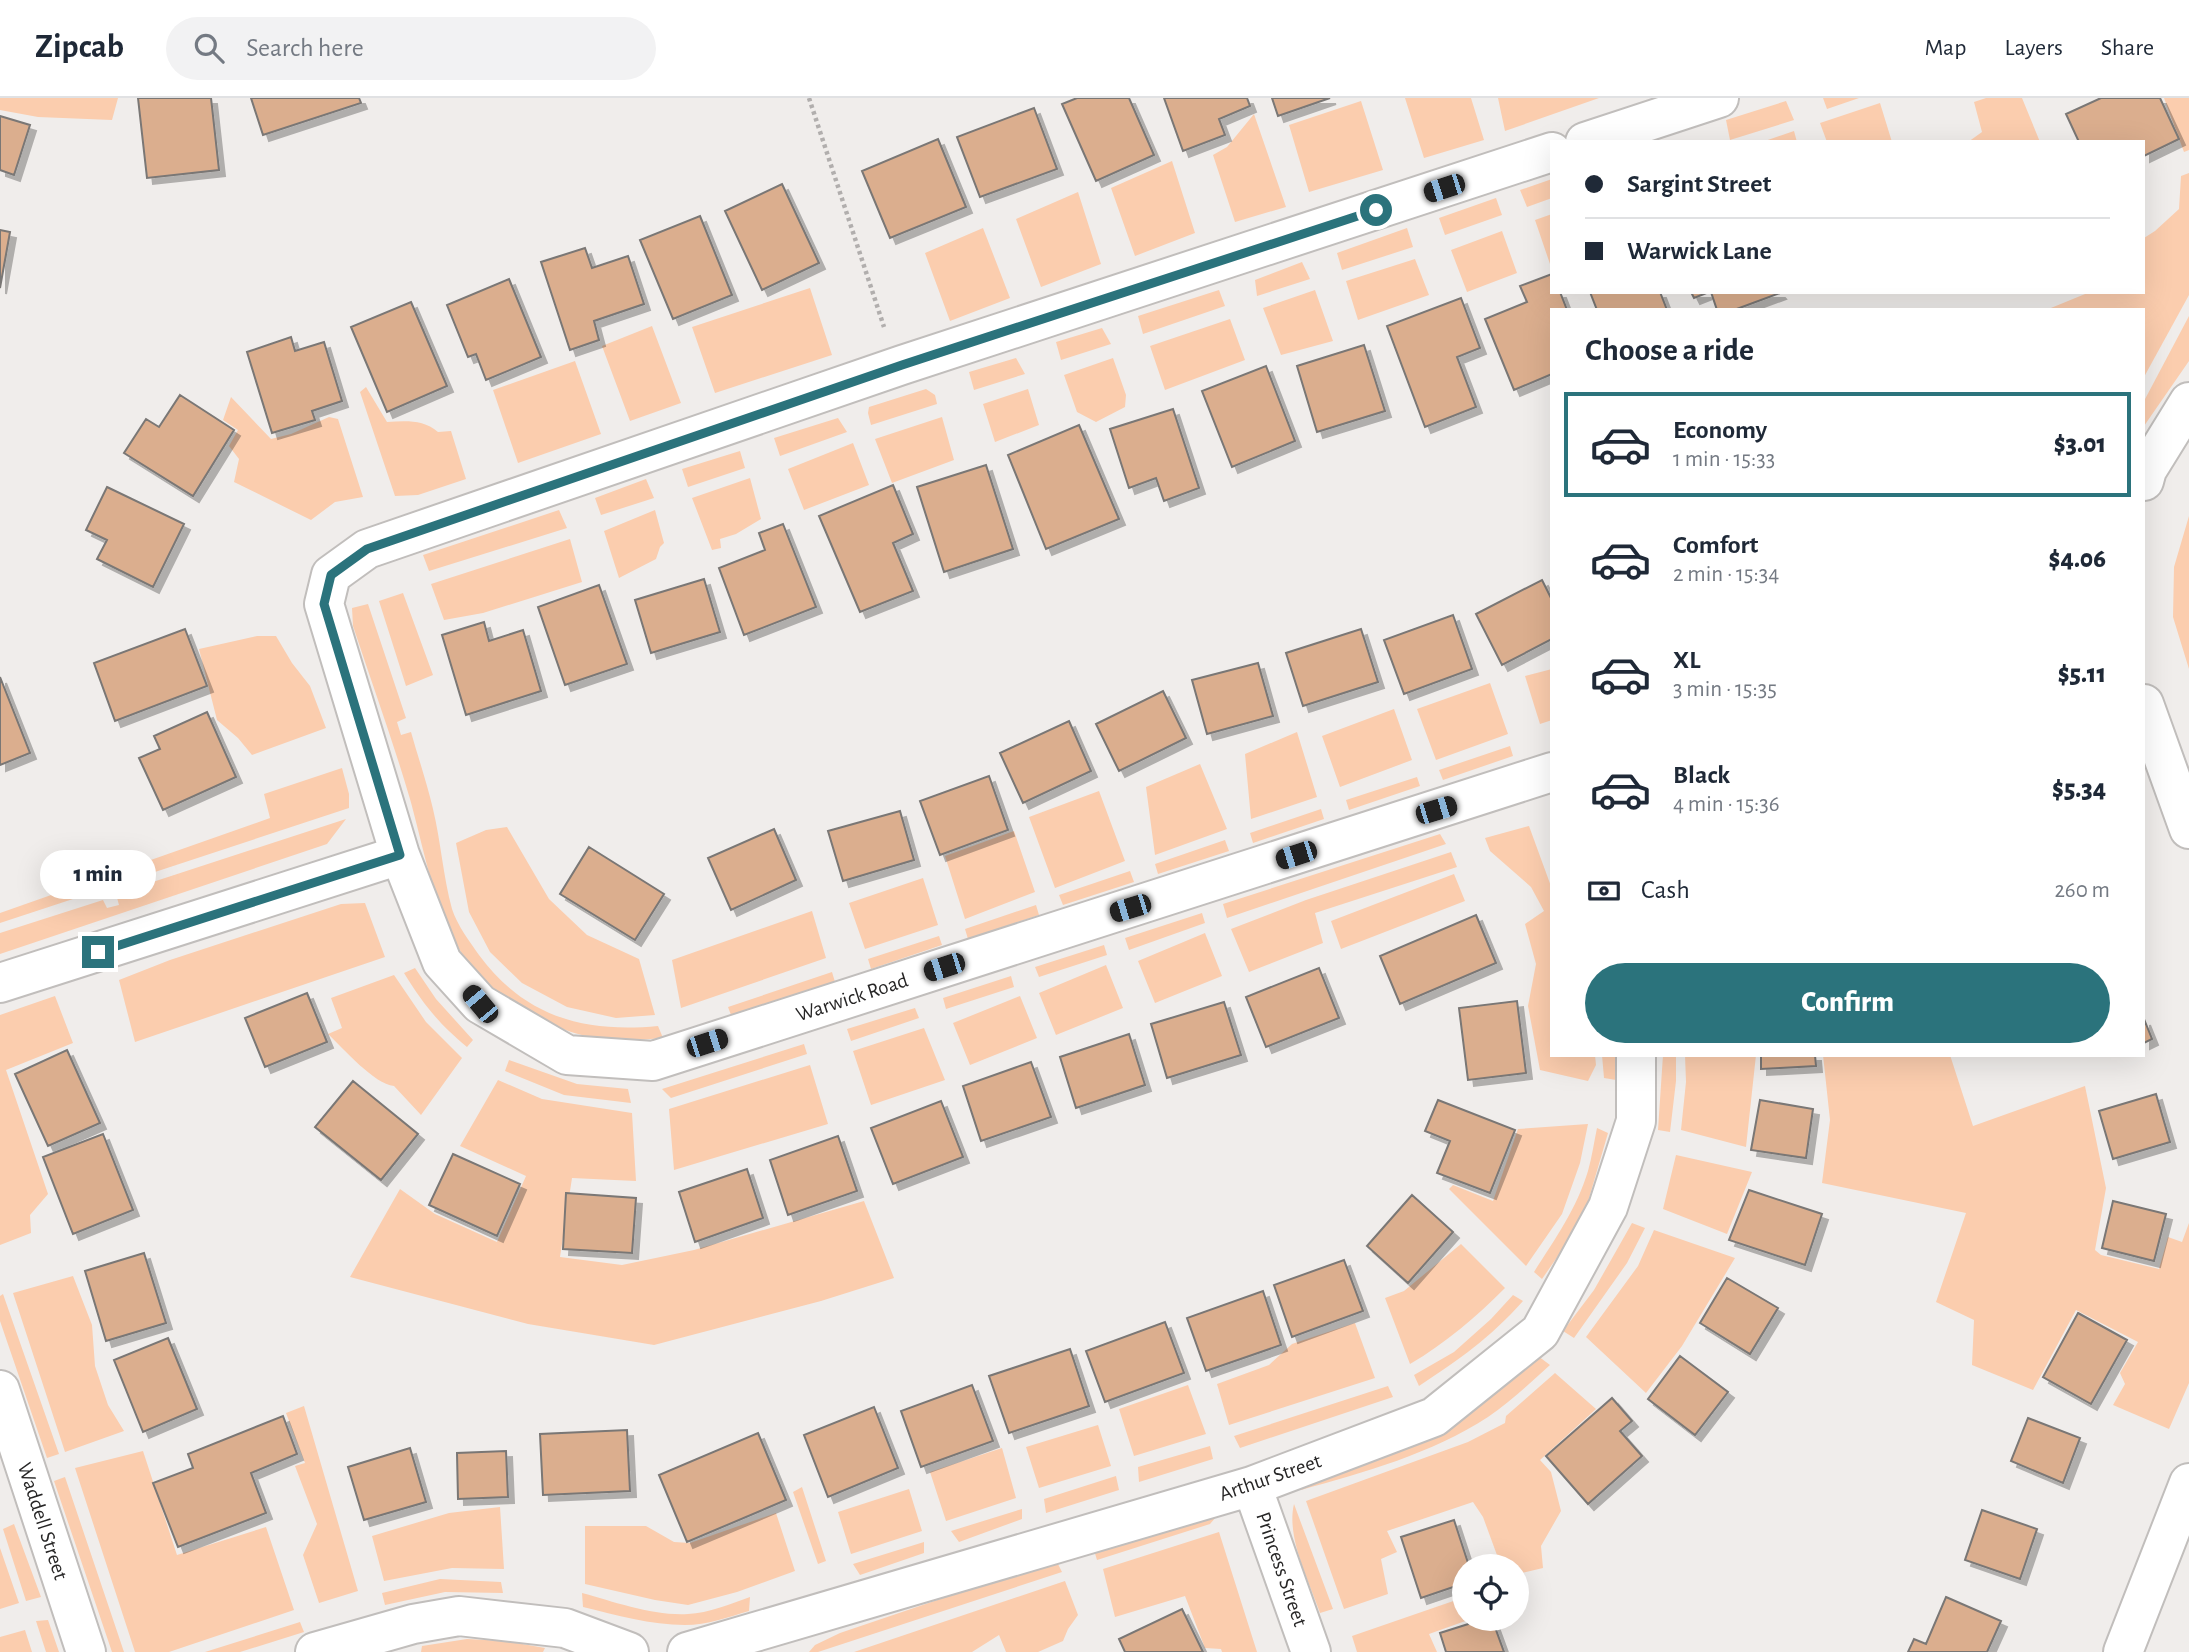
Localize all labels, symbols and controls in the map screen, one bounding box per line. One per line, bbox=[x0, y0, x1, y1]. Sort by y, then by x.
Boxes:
search box bbox=[166, 17, 656, 80]
icon: search bbox=[190, 29, 228, 67]
text: Zipcab bbox=[35, 31, 124, 64]
text: Search here bbox=[246, 35, 364, 61]
text: Map bbox=[1924, 36, 1966, 60]
text: Layers bbox=[2004, 36, 2063, 60]
text: Share bbox=[2101, 36, 2154, 60]
text: Sargint Street bbox=[1627, 171, 1771, 197]
car bbox=[1421, 172, 1468, 204]
route start bbox=[1360, 194, 1392, 226]
text: Warwick Lane bbox=[1627, 238, 1772, 264]
text: Choose a ride bbox=[1585, 334, 1754, 366]
icon: car bbox=[1589, 413, 1652, 476]
text: Economy bbox=[1673, 417, 1767, 443]
text: $3.01 bbox=[2054, 431, 2106, 457]
text: 1 min · 15:33 bbox=[1673, 448, 1775, 471]
icon: car bbox=[1589, 528, 1652, 591]
text: Comfort bbox=[1673, 532, 1758, 558]
text: $4.06 bbox=[2049, 546, 2106, 572]
text: 2 min · 15:34 bbox=[1673, 563, 1779, 586]
icon: car bbox=[1589, 643, 1652, 706]
text: XL bbox=[1673, 647, 1700, 673]
text: $5.11 bbox=[2058, 661, 2106, 687]
text: 3 min · 15:35 bbox=[1673, 678, 1777, 701]
icon: car bbox=[1589, 758, 1652, 821]
text: Black bbox=[1673, 762, 1730, 788]
text: $5.34 bbox=[2052, 776, 2106, 802]
text: 4 min · 15:36 bbox=[1673, 793, 1780, 816]
car bbox=[1413, 794, 1460, 826]
car bbox=[1273, 839, 1320, 871]
callout: 1 min bbox=[40, 850, 156, 900]
text: 1 min bbox=[74, 863, 122, 886]
icon: cash bbox=[1585, 872, 1623, 910]
text: Cash bbox=[1641, 877, 1690, 903]
text: 260 m bbox=[2054, 879, 2110, 902]
car bbox=[1107, 892, 1154, 924]
route end bbox=[82, 936, 114, 968]
car bbox=[921, 951, 968, 983]
button: Confirm bbox=[1585, 963, 2110, 1043]
street label: Warwick Road bbox=[794, 969, 911, 1025]
car bbox=[459, 981, 502, 1027]
car bbox=[684, 1027, 731, 1059]
street label: Arthur Street bbox=[1216, 1450, 1324, 1505]
street label: Waddell Street bbox=[14, 1460, 71, 1583]
street label: Princess Street bbox=[1252, 1509, 1311, 1629]
map controls bbox=[1452, 1554, 1529, 1631]
button: locate bbox=[1452, 1554, 1529, 1631]

